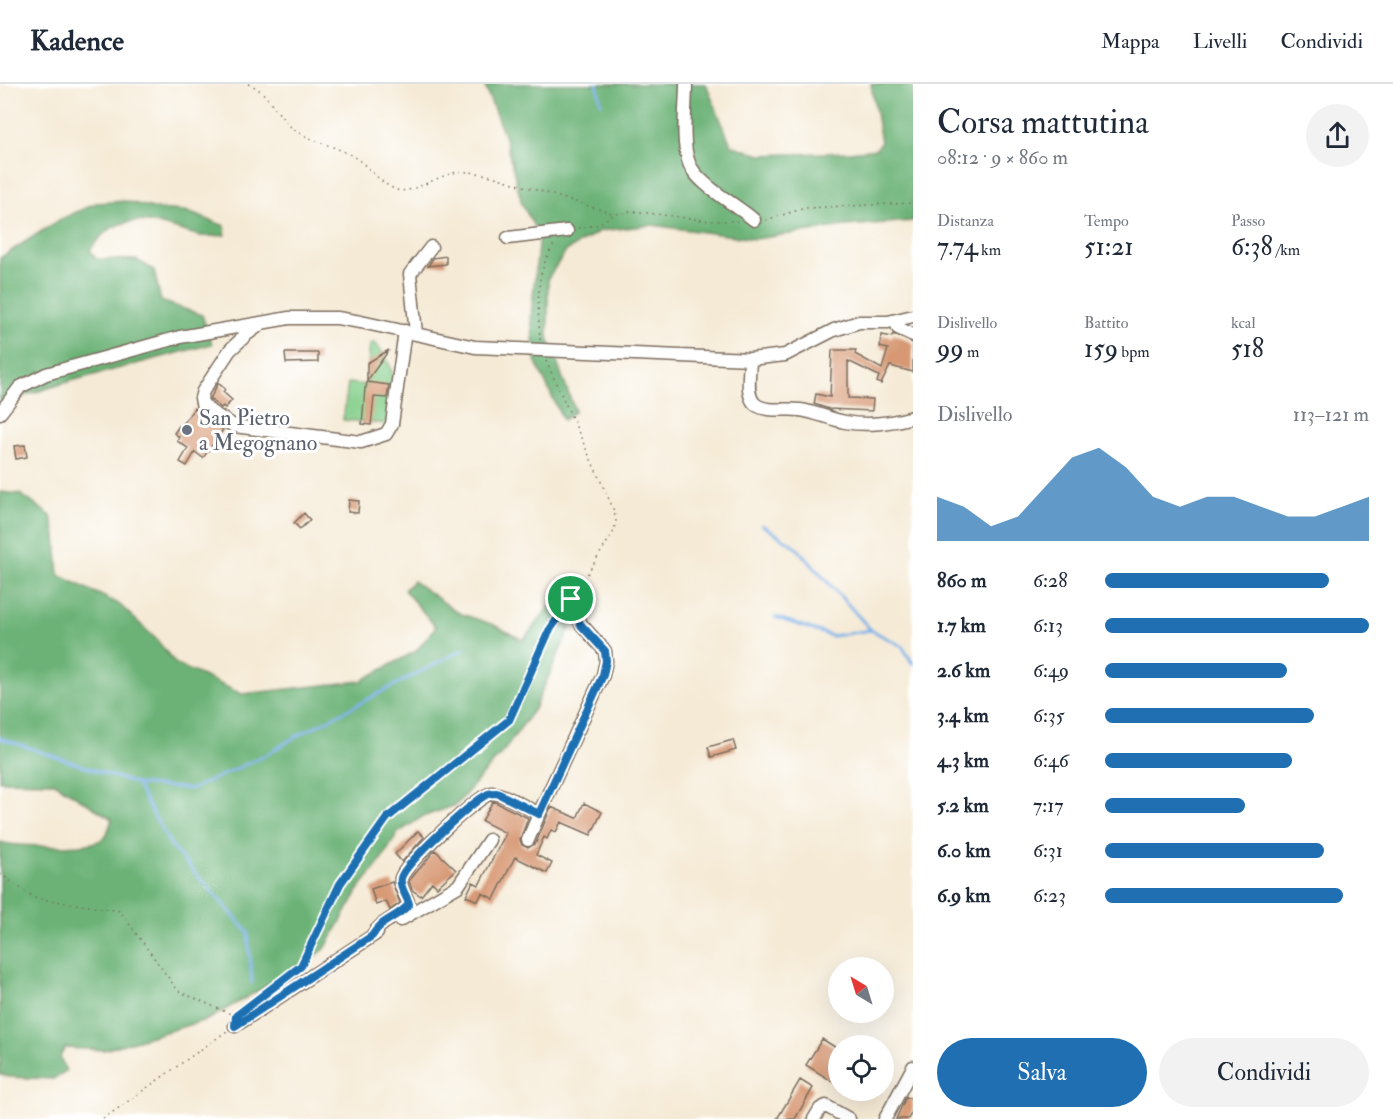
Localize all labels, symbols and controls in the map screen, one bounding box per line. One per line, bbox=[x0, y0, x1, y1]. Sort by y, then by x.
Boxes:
text: Kadence bbox=[30, 24, 124, 59]
text: Mappa bbox=[1101, 28, 1160, 55]
text: Livelli bbox=[1193, 28, 1247, 55]
text: Condividi bbox=[1280, 28, 1363, 55]
text: Corsa mattutina bbox=[937, 102, 1149, 143]
button: share bbox=[1306, 104, 1369, 167]
text: 08:12 · 9 × 860 m bbox=[937, 145, 1068, 170]
text: Distanza bbox=[937, 211, 994, 231]
text: Tempo bbox=[1084, 211, 1129, 231]
text: Passo bbox=[1231, 211, 1265, 231]
text: 7.74 bbox=[937, 231, 978, 263]
text: 51:21 bbox=[1084, 231, 1134, 263]
text: 6:38 bbox=[1231, 231, 1273, 263]
text: km bbox=[978, 240, 1001, 260]
text: /km bbox=[1273, 240, 1300, 260]
text: Dislivello bbox=[937, 313, 997, 333]
text: Battito bbox=[1084, 313, 1128, 333]
text: kcal bbox=[1231, 313, 1256, 333]
text: 99 bbox=[937, 333, 964, 365]
text: 159 bbox=[1084, 333, 1118, 365]
text: 518 bbox=[1231, 333, 1264, 365]
text: m bbox=[964, 342, 979, 362]
text: bpm bbox=[1118, 342, 1150, 362]
text: Dislivello bbox=[937, 402, 1012, 427]
text: 113–121 m bbox=[1293, 402, 1369, 427]
place label: San Pietro a Megognano bbox=[199, 404, 317, 457]
marker: San Pietro a Megognano bbox=[180, 423, 194, 437]
text: 860 m bbox=[937, 568, 986, 593]
text: 6:28 bbox=[1033, 568, 1068, 593]
pin bbox=[545, 573, 596, 624]
icon: arrive bbox=[554, 582, 587, 615]
text: 1.7 km bbox=[937, 613, 986, 638]
text: 6:13 bbox=[1033, 613, 1063, 638]
text: 2.6 km bbox=[937, 658, 990, 683]
text: 6:49 bbox=[1033, 658, 1069, 683]
text: 3.4 km bbox=[937, 703, 989, 728]
text: 6:35 bbox=[1033, 703, 1065, 728]
text: 4.3 km bbox=[937, 748, 989, 773]
text: 6:46 bbox=[1033, 748, 1069, 773]
text: 5.2 km bbox=[937, 793, 989, 818]
text: 7:17 bbox=[1033, 793, 1063, 818]
text: 6.0 km bbox=[937, 838, 990, 863]
text: 6:31 bbox=[1033, 838, 1063, 863]
text: 6.9 km bbox=[937, 883, 990, 908]
text: 6:23 bbox=[1033, 883, 1066, 908]
north arrow bbox=[828, 957, 894, 1023]
map controls bbox=[828, 957, 894, 1101]
button: locate bbox=[828, 1035, 894, 1101]
button: Salva bbox=[937, 1038, 1147, 1107]
button: Condividi bbox=[1159, 1038, 1369, 1107]

